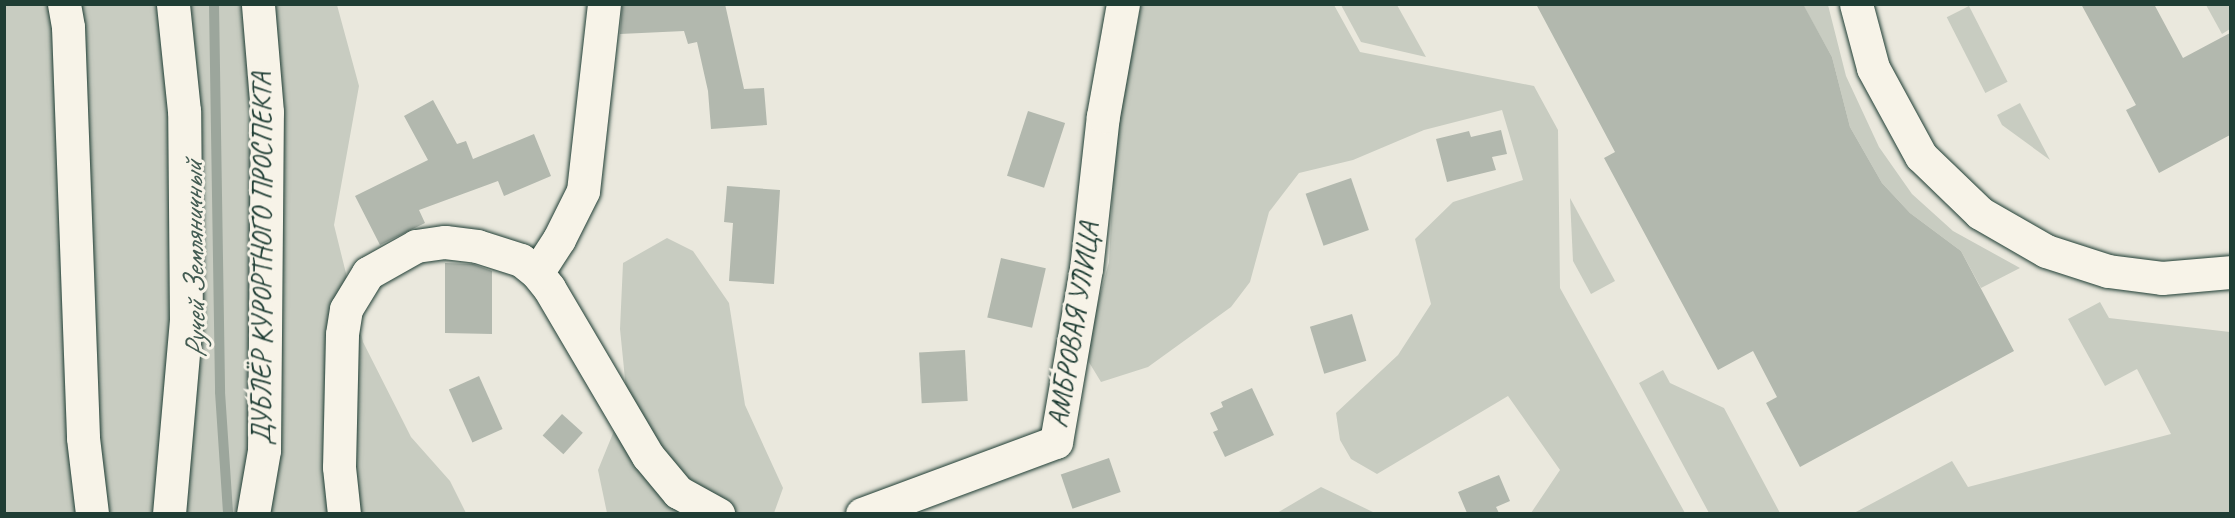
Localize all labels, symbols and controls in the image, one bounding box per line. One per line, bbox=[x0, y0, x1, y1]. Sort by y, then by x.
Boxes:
street label: ДУБЛЁР КУРОРТНОГО ПРОСПЕКТА bbox=[245, 71, 279, 447]
water label: Ручей Земляничный bbox=[174, 161, 214, 359]
street label: АМБРОВАЯ УЛИЦА bbox=[1041, 220, 1107, 430]

